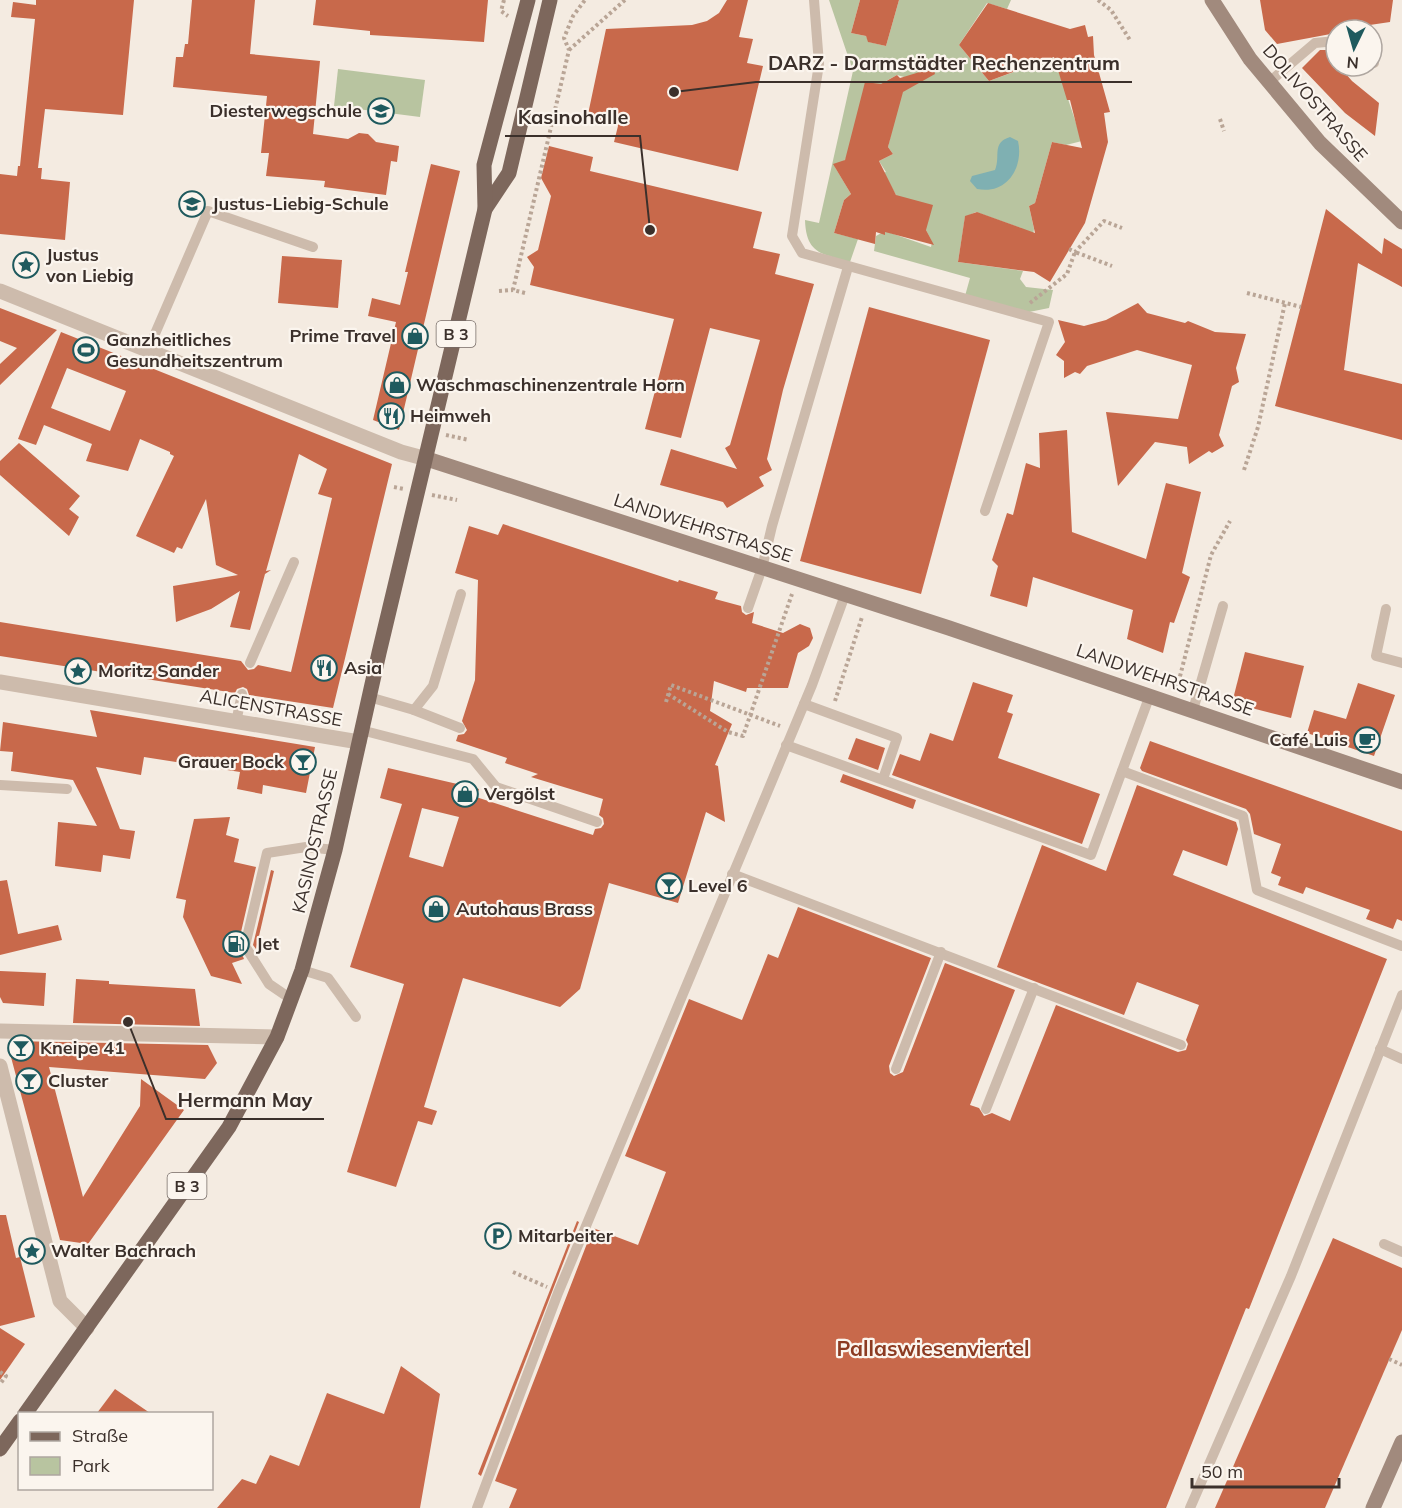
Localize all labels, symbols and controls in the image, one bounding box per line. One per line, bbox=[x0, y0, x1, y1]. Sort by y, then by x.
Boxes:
north arrow bbox=[1324, 18, 1384, 78]
street label: DOLIVOSTRASSE bbox=[1258, 39, 1373, 166]
callout: DARZ - Darmstädter Rechenzentrum bbox=[756, 44, 1132, 82]
text: DARZ - Darmstädter Rechenzentrum bbox=[768, 50, 1120, 75]
text: N bbox=[1346, 52, 1360, 73]
school or university icon: Diesterwegschule bbox=[366, 96, 396, 126]
callout: Kasinohalle bbox=[505, 98, 640, 136]
place label: Diesterwegschule bbox=[210, 99, 362, 122]
text: Kasinohalle bbox=[518, 104, 628, 129]
school or university icon: Justus-Liebig-Schule bbox=[177, 189, 207, 219]
place label: Justus-Liebig-Schule bbox=[212, 192, 389, 215]
place label: Justus von Liebig bbox=[45, 243, 134, 287]
place icon: Justus von Liebig bbox=[11, 250, 41, 280]
shop icon: Prime Travel bbox=[400, 321, 430, 351]
road number: B 3 bbox=[436, 321, 476, 347]
place label: Prime Travel bbox=[289, 324, 396, 347]
place label: Ganzheitliches Gesundheitszentrum bbox=[106, 328, 283, 372]
sports icon: Ganzheitliches Gesundheitszentrum bbox=[71, 335, 101, 365]
shop icon: Waschmaschinenzentrale Horn bbox=[382, 370, 412, 400]
place label: Waschmaschinenzentrale Horn bbox=[416, 373, 685, 396]
restaurant icon: Heimweh bbox=[376, 401, 406, 431]
place label: Heimweh bbox=[410, 404, 491, 427]
street label: LANDWEHRSTRASSE bbox=[611, 488, 795, 567]
street label: LANDWEHRSTRASSE bbox=[1073, 638, 1257, 721]
restaurant icon: Asia bbox=[309, 653, 339, 683]
place icon: Moritz Sander bbox=[63, 656, 93, 686]
place label: Asia bbox=[344, 656, 382, 679]
place label: Moritz Sander bbox=[98, 659, 220, 682]
street label: ALICENSTRASSE bbox=[198, 684, 344, 731]
cafe icon: Café Luis bbox=[1352, 725, 1382, 755]
place label: Café Luis bbox=[1269, 728, 1348, 751]
bar icon: Grauer Bock bbox=[288, 747, 318, 777]
place label: Grauer Bock bbox=[178, 750, 285, 773]
street label: KASINOSTRASSE bbox=[287, 766, 342, 915]
shop icon: Vergölst bbox=[450, 779, 480, 809]
place label: Vergölst bbox=[483, 782, 555, 805]
bar icon: Level 6 bbox=[654, 871, 684, 901]
place label: Level 6 bbox=[688, 874, 748, 897]
shop icon: Autohaus Brass bbox=[421, 894, 451, 924]
place label: Autohaus Brass bbox=[456, 897, 593, 920]
fuel station icon: Jet bbox=[221, 929, 251, 959]
place label: Jet bbox=[256, 932, 279, 955]
bar icon: Kneipe 41 bbox=[6, 1033, 36, 1063]
place label: Kneipe 41 bbox=[40, 1036, 125, 1059]
bar icon: Cluster bbox=[14, 1066, 44, 1096]
place label: Cluster bbox=[48, 1069, 109, 1092]
callout: Hermann May bbox=[166, 1081, 324, 1119]
text: Hermann May bbox=[178, 1087, 313, 1112]
road number: B 3 bbox=[168, 1173, 207, 1199]
parking icon: Mitarbeiter bbox=[483, 1221, 513, 1251]
place label: Mitarbeiter bbox=[518, 1224, 614, 1247]
place icon: Walter Bachrach bbox=[17, 1236, 47, 1266]
place label: Walter Bachrach bbox=[51, 1239, 196, 1262]
district label: Pallaswiesenviertel bbox=[836, 1335, 1030, 1361]
legend bbox=[18, 1412, 213, 1490]
text: Straße bbox=[72, 1424, 128, 1447]
scale bar bbox=[1192, 1451, 1339, 1489]
text: Park bbox=[72, 1454, 111, 1477]
text: 50 m bbox=[1201, 1460, 1243, 1483]

